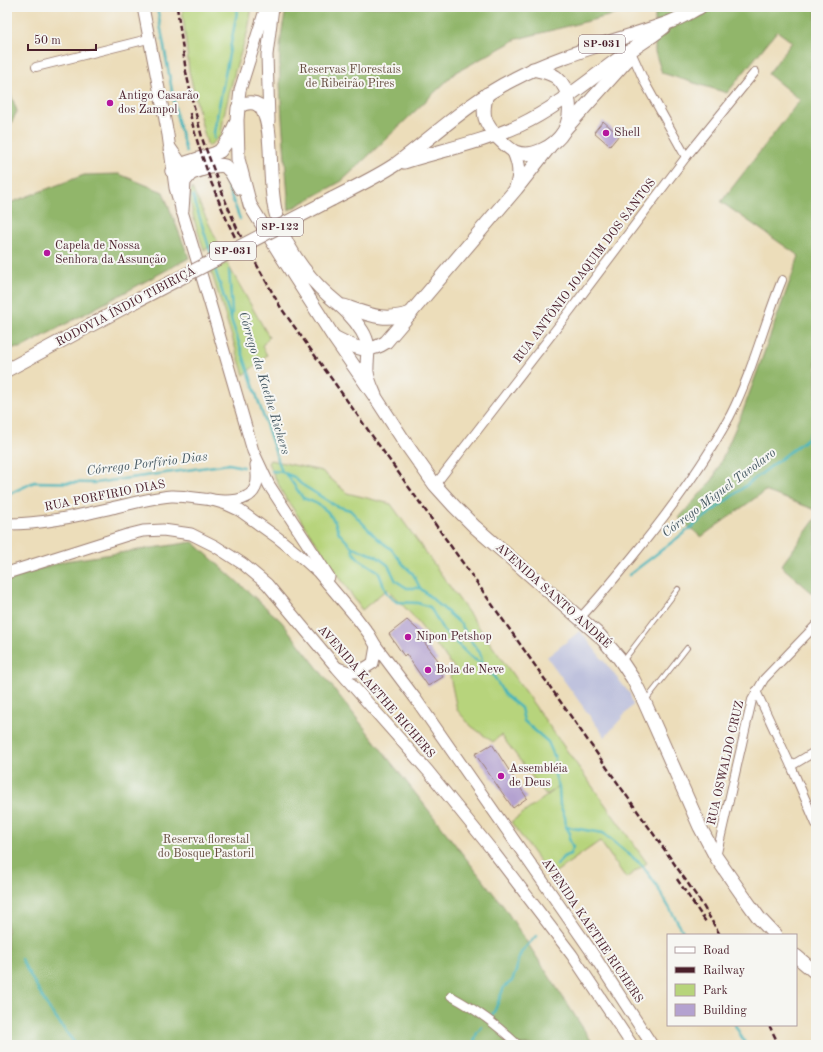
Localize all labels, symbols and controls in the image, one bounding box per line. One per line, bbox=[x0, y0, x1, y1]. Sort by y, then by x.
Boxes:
scale bar bbox=[28, 26, 96, 52]
text: 50 m bbox=[34, 34, 61, 47]
road number: SP-031 bbox=[579, 35, 625, 53]
park label: Reservas Florestais de Ribeirão Pires bbox=[299, 64, 401, 90]
place label: Antigo Casarão dos Zampol bbox=[118, 90, 199, 116]
marker: Antigo Casarão dos Zampol bbox=[105, 98, 115, 108]
place label: Shell bbox=[614, 127, 640, 139]
marker: Shell bbox=[601, 128, 611, 138]
street label: RUA ANTÔNIO JOAQUIM DOS SANTOS bbox=[509, 175, 658, 365]
road number: SP-122 bbox=[257, 218, 303, 236]
place label: Capela de Nossa Senhora da Assunção bbox=[55, 240, 166, 266]
road number: SP-031 bbox=[210, 242, 256, 260]
marker: Capela de Nossa Senhora da Assunção bbox=[42, 248, 52, 258]
street label: RODOVIA ÍNDIO TIBIRIÇÁ bbox=[53, 262, 198, 349]
water label: Córrego da Kaethe Richers bbox=[236, 310, 292, 457]
water label: Córrego Miguel Tavolaro bbox=[660, 446, 778, 540]
water label: Córrego Porfírio Dias bbox=[86, 450, 209, 478]
street label: RUA PORFIRIO DIAS bbox=[44, 478, 166, 514]
street label: AVENIDA SANTO ANDRÉ bbox=[493, 539, 615, 651]
street label: AVENIDA KAETHE RICHERS bbox=[315, 623, 437, 761]
place label: Nipon Petshop bbox=[416, 631, 492, 643]
marker: Nipon Petshop bbox=[403, 632, 413, 642]
place label: Bola de Neve bbox=[436, 664, 504, 676]
marker: Bola de Neve bbox=[423, 665, 433, 675]
street label: RUA OSWALDO CRUZ bbox=[706, 699, 746, 826]
place label: Assembléia de Deus bbox=[509, 763, 568, 789]
marker: Assembléia de Deus bbox=[496, 771, 506, 781]
park label: Reserva florestal do Bosque Pastoril bbox=[158, 834, 254, 860]
street label: AVENIDA KAETHE RICHERS bbox=[539, 857, 645, 1005]
legend bbox=[667, 934, 797, 1026]
text: Road bbox=[703, 945, 730, 957]
text: Railway bbox=[703, 965, 746, 977]
text: Park bbox=[703, 985, 728, 997]
text: Building bbox=[703, 1005, 747, 1017]

